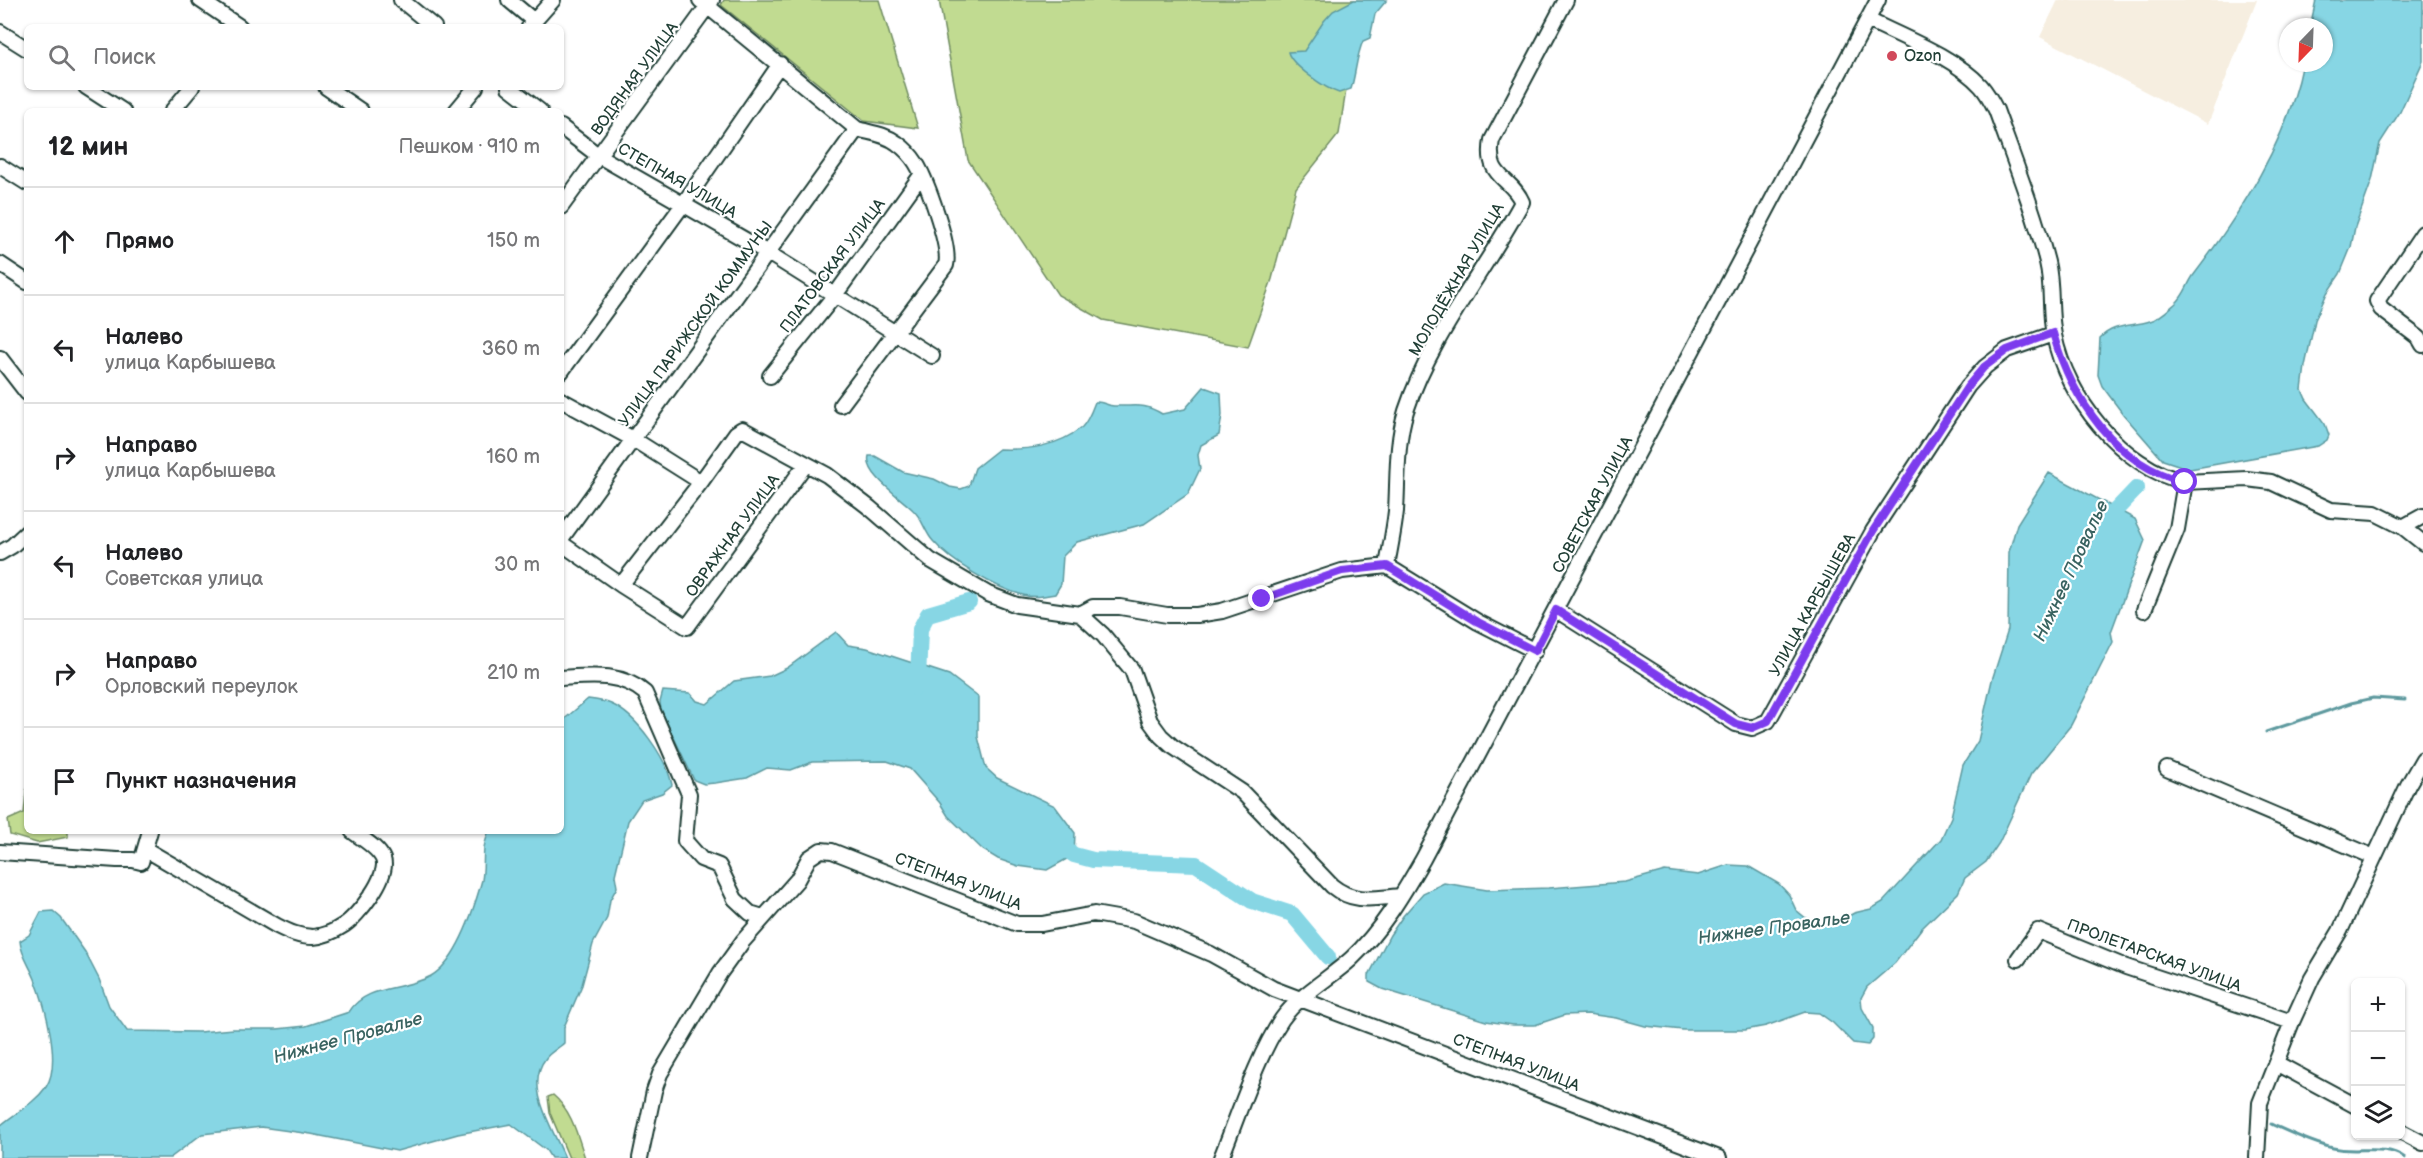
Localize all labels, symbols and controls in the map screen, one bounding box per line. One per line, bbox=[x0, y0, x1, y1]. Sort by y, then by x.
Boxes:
street label: ВОДЯНАЯ УЛИЦА bbox=[588, 18, 683, 139]
north arrow bbox=[2279, 18, 2333, 72]
search box bbox=[24, 24, 564, 90]
icon: search bbox=[45, 41, 78, 74]
text: Поиск bbox=[93, 44, 156, 71]
place label: Ozon bbox=[1904, 47, 1942, 66]
marker: Ozon bbox=[1885, 49, 1899, 63]
text: 12 мин bbox=[48, 132, 129, 163]
text: Пешком · 910 m bbox=[399, 135, 540, 159]
street label: СТЕПНАЯ УЛИЦА bbox=[614, 139, 740, 223]
street label: ПЛАТОВСКАЯ УЛИЦА bbox=[776, 195, 890, 337]
street label: МОЛОДЁЖНАЯ УЛИЦА bbox=[1405, 199, 1509, 360]
street label: УЛИЦА ПАРИЖСКОЙ КОММУНЫ bbox=[615, 218, 777, 430]
icon: ahead bbox=[48, 225, 81, 258]
text: Прямо bbox=[105, 228, 174, 255]
text: 150 m bbox=[487, 229, 540, 253]
text: Налево bbox=[105, 324, 183, 351]
icon: left bbox=[48, 333, 81, 366]
text: 360 m bbox=[482, 337, 540, 361]
text: улица Карбышева bbox=[105, 351, 276, 375]
text: Направо bbox=[105, 432, 197, 459]
street label: СОВЕТСКАЯ УЛИЦА bbox=[1549, 433, 1637, 577]
icon: right bbox=[48, 441, 81, 474]
text: 160 m bbox=[486, 445, 540, 469]
text: улица Карбышева bbox=[105, 459, 276, 483]
route start bbox=[2171, 468, 2197, 494]
street label: ОВРАЖНАЯ УЛИЦА bbox=[682, 471, 784, 601]
water label: Нижнее Провалье bbox=[2029, 497, 2113, 645]
street label: УЛИЦА КАРБЫШЕВА bbox=[1766, 530, 1860, 680]
text: Налево bbox=[105, 540, 183, 567]
icon: left bbox=[48, 549, 81, 582]
text: 30 m bbox=[494, 553, 540, 577]
text: Советская улица bbox=[105, 567, 263, 591]
route end bbox=[1248, 585, 1274, 611]
text: Направо bbox=[105, 648, 197, 675]
icon: right bbox=[48, 657, 81, 690]
text: 210 m bbox=[487, 661, 540, 685]
text: Орловский переулок bbox=[105, 675, 298, 699]
icon: arrive bbox=[48, 765, 81, 798]
text: Пункт назначения bbox=[105, 768, 297, 795]
street label: СТЕПНАЯ УЛИЦА bbox=[892, 849, 1024, 915]
water label: Нижнее Провалье bbox=[1697, 907, 1851, 949]
street label: ПРОЛЕТАРСКАЯ УЛИЦА bbox=[2064, 916, 2244, 996]
map controls bbox=[2351, 978, 2405, 1140]
button: + bbox=[2351, 978, 2405, 1032]
water label: Нижнее Провалье bbox=[271, 1008, 425, 1068]
street label: СТЕПНАЯ УЛИЦА bbox=[1450, 1030, 1582, 1096]
button: − bbox=[2351, 1032, 2405, 1086]
button: layers bbox=[2351, 1086, 2405, 1140]

